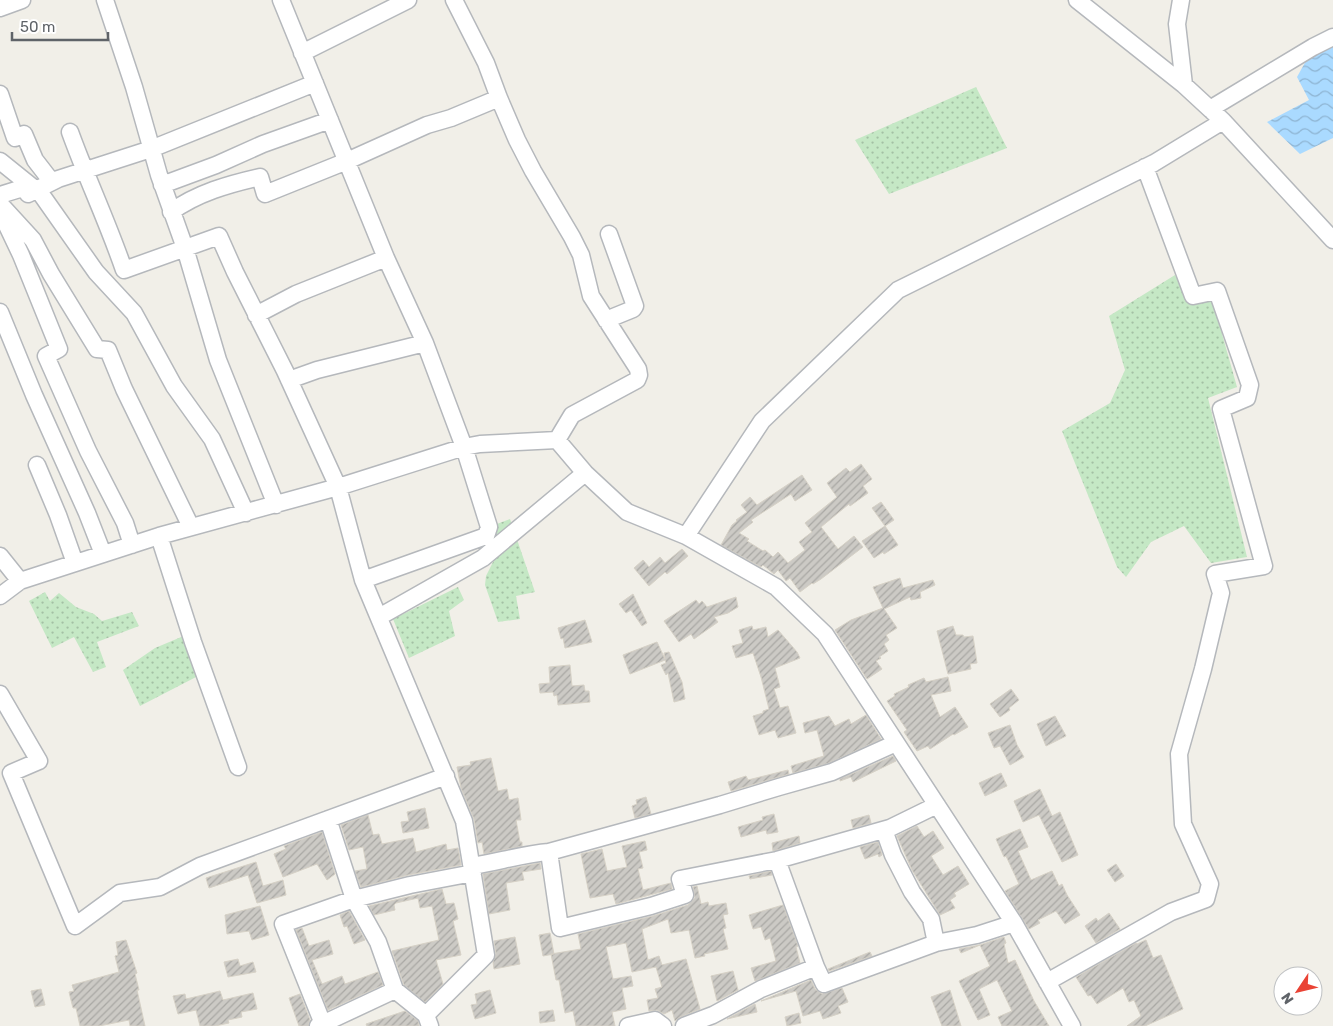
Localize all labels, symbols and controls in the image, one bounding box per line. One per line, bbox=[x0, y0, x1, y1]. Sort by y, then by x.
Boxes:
scale bar bbox=[12, 10, 109, 42]
text: 50 m bbox=[20, 18, 55, 36]
north arrow bbox=[1273, 966, 1323, 1016]
text: N bbox=[1278, 989, 1298, 1007]

